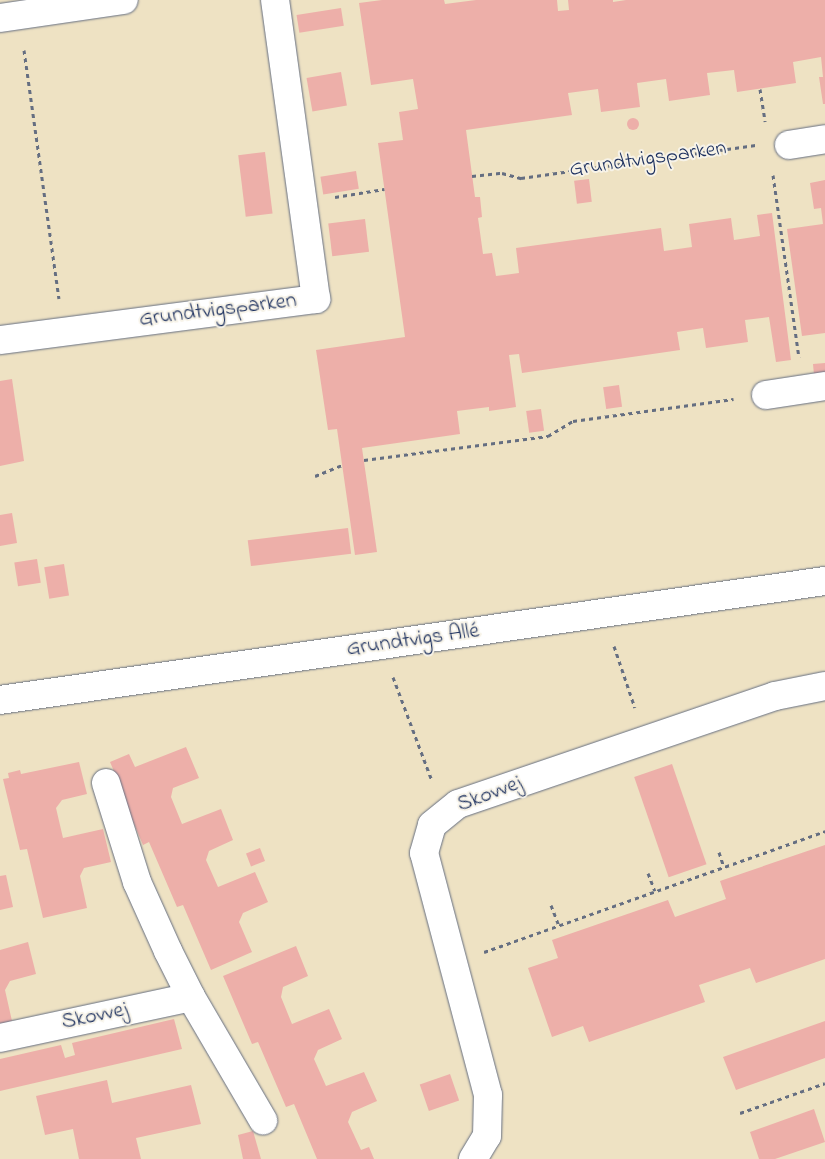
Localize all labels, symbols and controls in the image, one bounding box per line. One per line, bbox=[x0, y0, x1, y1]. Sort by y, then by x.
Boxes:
street label: Grundtvigsparken bbox=[568, 136, 728, 184]
street label: Grundtvigsparken bbox=[138, 288, 298, 334]
street label: Grundtvigs Allé bbox=[345, 619, 481, 663]
street label: Skovvej bbox=[454, 771, 526, 819]
street label: Skovvej bbox=[59, 997, 131, 1037]

